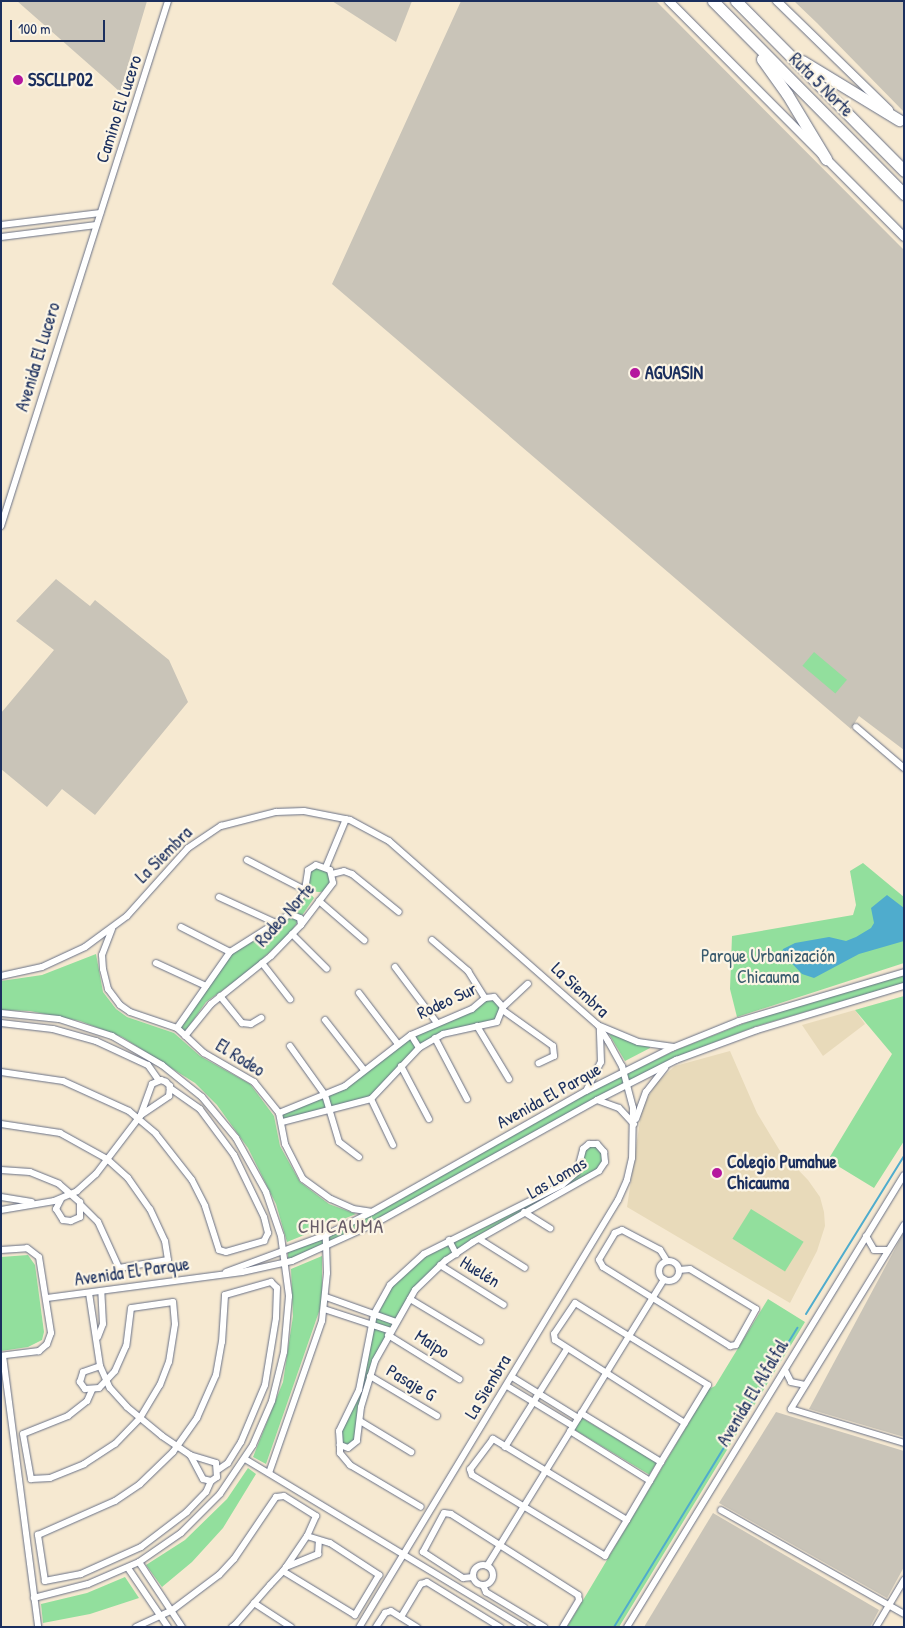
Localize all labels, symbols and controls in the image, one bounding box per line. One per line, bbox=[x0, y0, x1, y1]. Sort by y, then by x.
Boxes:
scale bar bbox=[12, 10, 108, 42]
text: 100 m bbox=[18, 18, 51, 39]
street label: Ruta 5 Norte bbox=[785, 49, 857, 121]
street label: Camino El Lucero bbox=[91, 52, 147, 166]
place label: SSCLLP02 bbox=[28, 69, 93, 91]
marker: SSCLLP02 bbox=[12, 74, 24, 86]
street label: Avenida El Lucero bbox=[11, 300, 65, 414]
place label: AGUASIN bbox=[645, 362, 703, 384]
marker: AGUASIN bbox=[629, 367, 641, 379]
street label: La Siembra bbox=[131, 822, 197, 888]
street label: Rodeo Norte bbox=[251, 879, 319, 951]
park label: Parque Urbanización Chicauma bbox=[701, 946, 835, 989]
street label: La Siembra bbox=[547, 958, 613, 1022]
street label: Rodeo Sur bbox=[414, 978, 480, 1024]
street label: El Rodeo bbox=[211, 1035, 269, 1081]
street label: Avenida El Parque bbox=[493, 1058, 605, 1134]
street label: Las Lomas bbox=[523, 1152, 591, 1204]
place label: Colegio Pumahue Chicauma bbox=[727, 1152, 837, 1194]
marker: Colegio Pumahue Chicauma bbox=[711, 1167, 723, 1179]
district label: CHICAUMA bbox=[297, 1213, 385, 1237]
street label: Huelén bbox=[456, 1251, 504, 1293]
street label: Avenida El Parque bbox=[73, 1253, 191, 1291]
street label: Maipo bbox=[411, 1325, 453, 1363]
street label: Avenida El Alfalfal bbox=[713, 1336, 793, 1450]
street label: La Siembra bbox=[460, 1351, 516, 1423]
street label: Pasaje G bbox=[382, 1360, 440, 1406]

